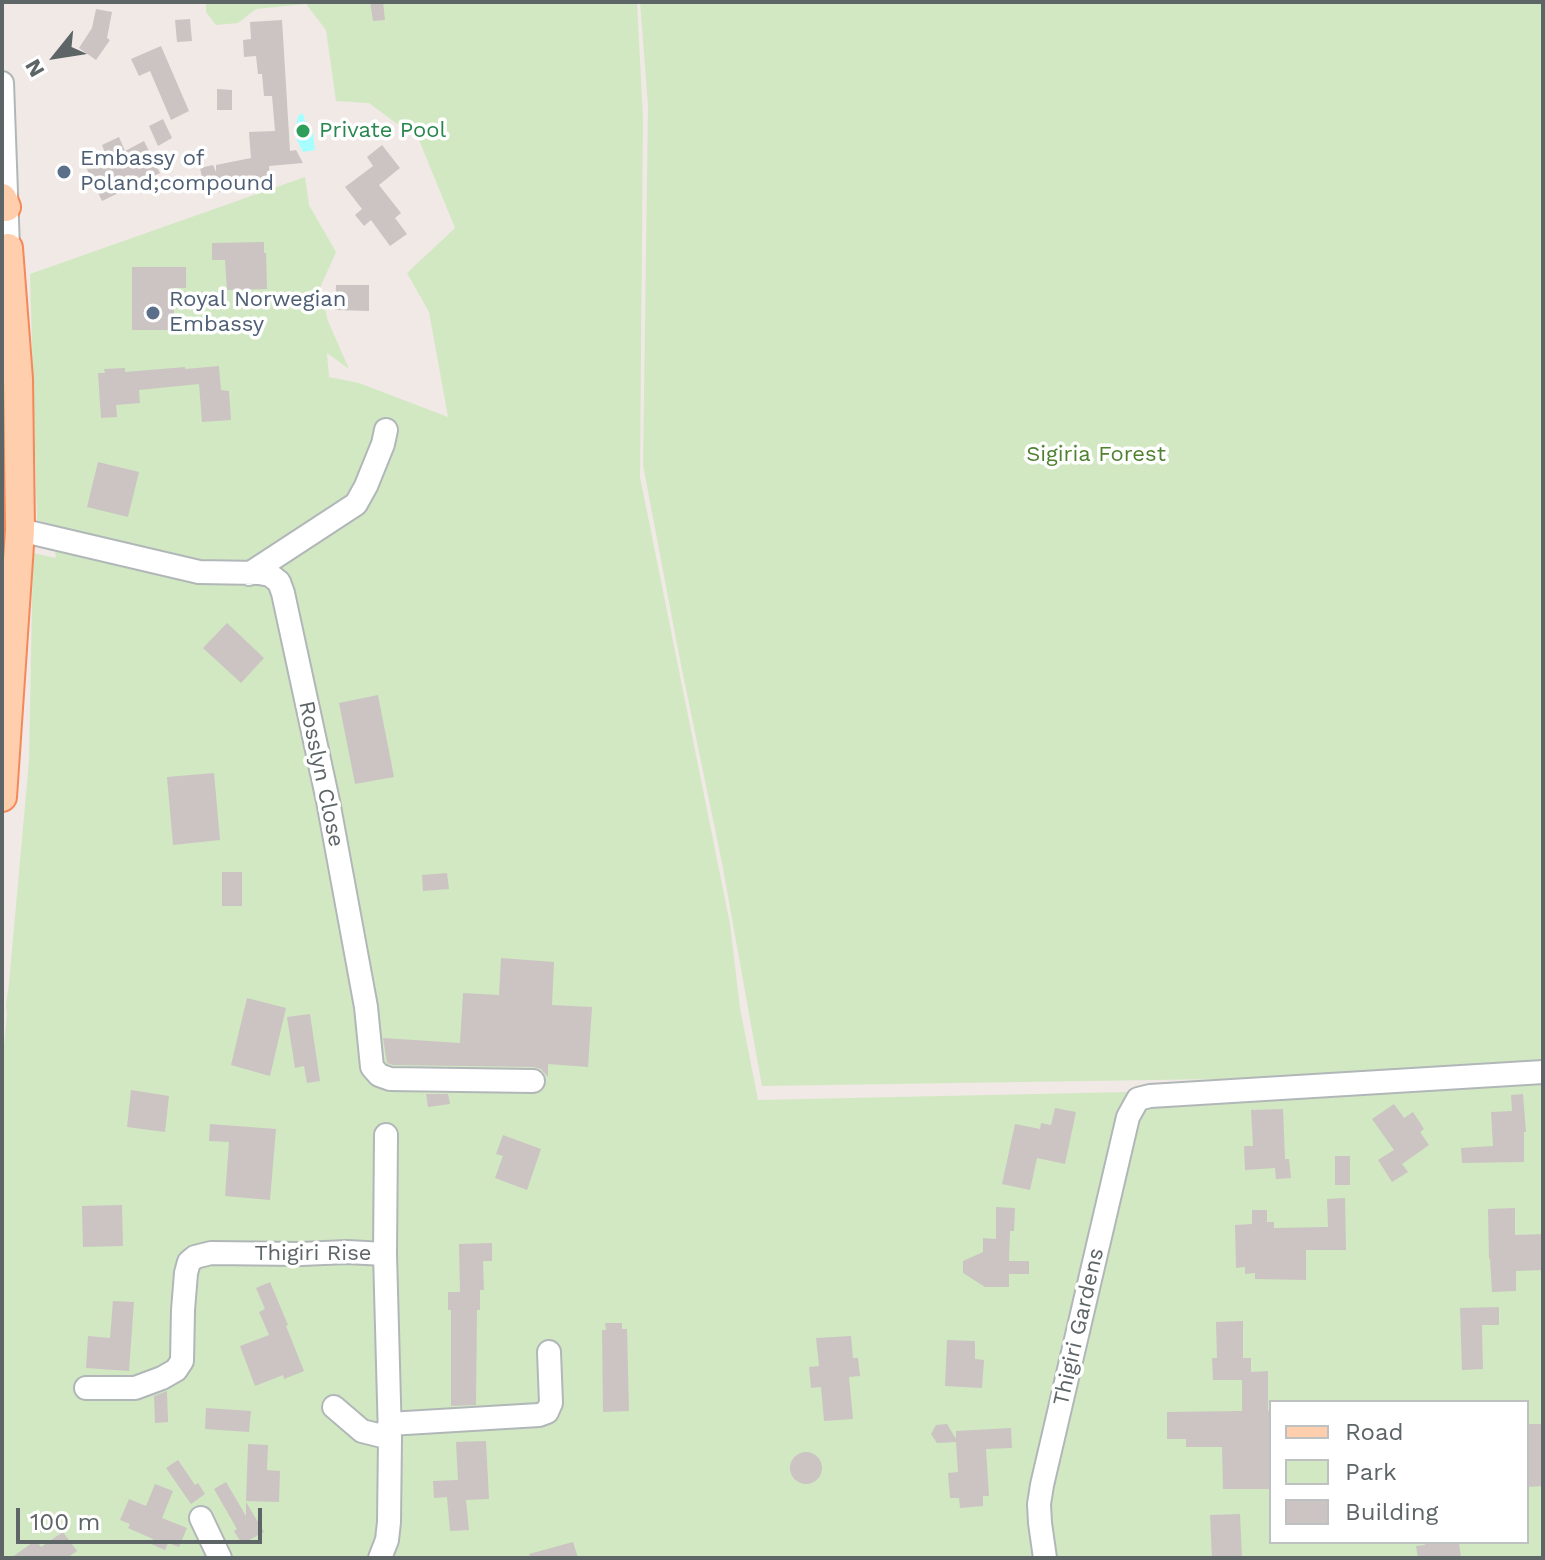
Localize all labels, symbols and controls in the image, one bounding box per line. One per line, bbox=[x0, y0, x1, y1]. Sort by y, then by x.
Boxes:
north arrow bbox=[16, 16, 96, 96]
text: N bbox=[20, 55, 50, 82]
place label: Private Pool bbox=[319, 118, 446, 144]
marker: Private Pool bbox=[294, 122, 312, 140]
place label: Embassy of Poland;compound bbox=[80, 146, 274, 198]
marker: Embassy of Poland;compound bbox=[55, 163, 73, 181]
place label: Royal Norwegian Embassy bbox=[169, 287, 346, 338]
marker: Royal Norwegian Embassy bbox=[144, 304, 162, 322]
park label: Sigiria Forest bbox=[1026, 442, 1166, 468]
street label: Rosslyn Close bbox=[293, 699, 349, 849]
street label: Thigiri Rise bbox=[255, 1241, 371, 1267]
street label: Thigiri Gardens bbox=[1048, 1246, 1110, 1408]
legend bbox=[1269, 1400, 1529, 1544]
text: Road bbox=[1345, 1418, 1404, 1446]
text: Park bbox=[1345, 1458, 1397, 1486]
scale bar bbox=[20, 1492, 266, 1542]
text: Building bbox=[1345, 1498, 1438, 1526]
text: 100 m bbox=[30, 1508, 100, 1536]

